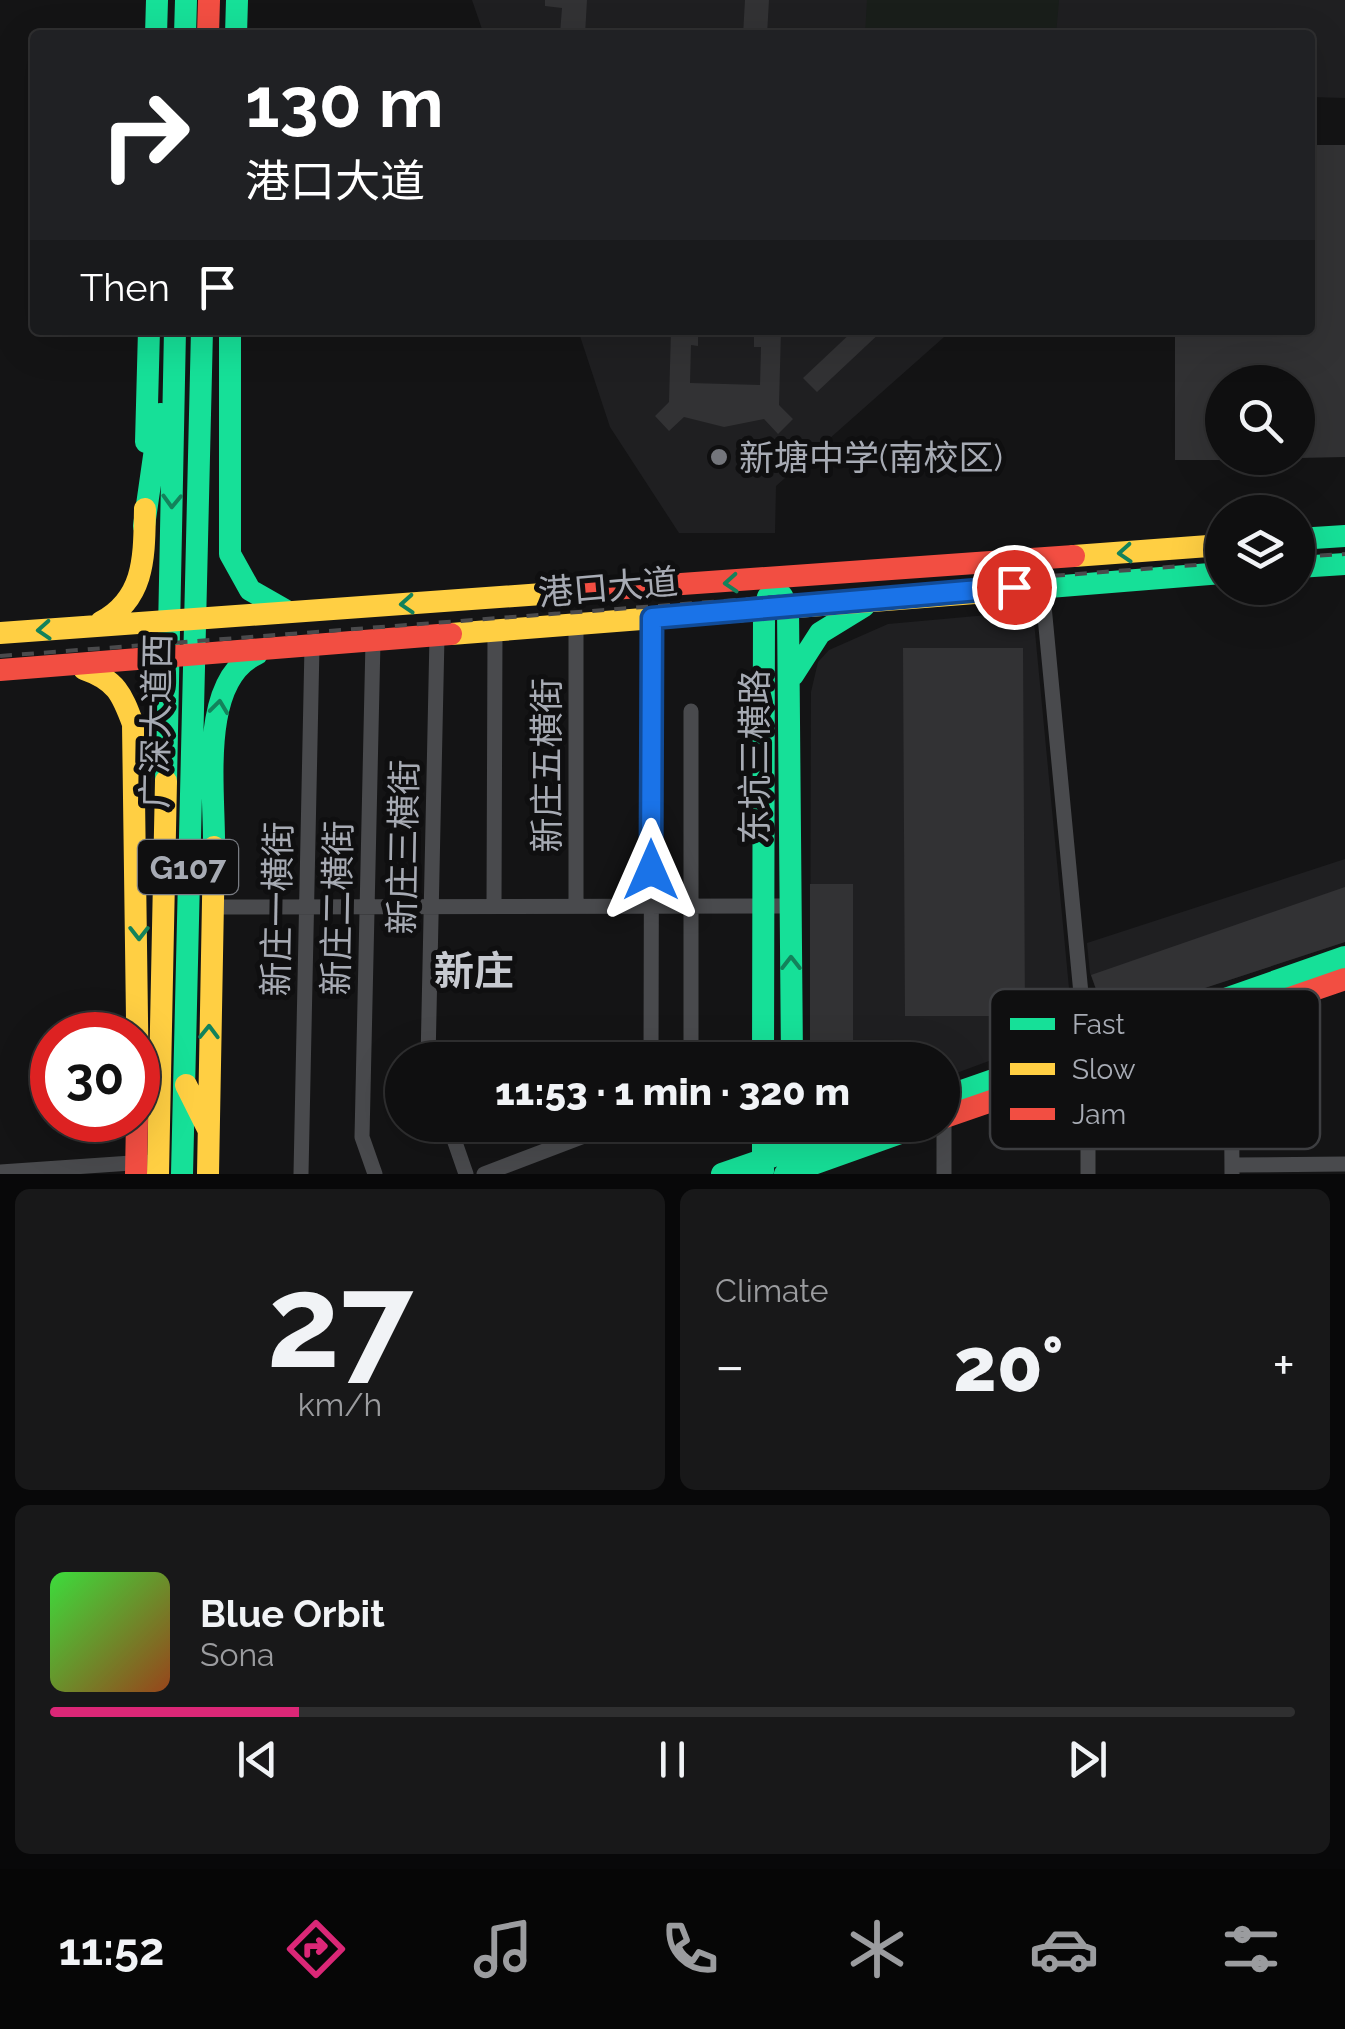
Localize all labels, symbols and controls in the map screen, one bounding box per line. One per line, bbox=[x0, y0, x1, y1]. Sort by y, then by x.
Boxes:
text: 130 m bbox=[245, 61, 444, 143]
icon: right bbox=[80, 70, 210, 200]
text: 港口大道 bbox=[245, 155, 425, 208]
icon: arrive bbox=[190, 260, 245, 315]
text: Then bbox=[80, 265, 170, 310]
map controls bbox=[1205, 365, 1315, 605]
button: search bbox=[1205, 365, 1315, 475]
place label: 新塘中学(南校区) bbox=[739, 437, 1003, 478]
marker: 新塘中学(南校区) bbox=[708, 446, 730, 468]
one-way arrow bbox=[161, 494, 182, 510]
button: layers bbox=[1205, 495, 1315, 605]
one-way arrow bbox=[1117, 541, 1133, 563]
pin bbox=[972, 545, 1057, 630]
street label: 港口大道 bbox=[536, 560, 680, 614]
icon: arrive bbox=[987, 560, 1042, 615]
one-way arrow bbox=[723, 571, 739, 593]
one-way arrow bbox=[399, 593, 415, 615]
one-way arrow bbox=[36, 619, 52, 640]
street label: 广深大道西 bbox=[134, 633, 178, 809]
street label: 东坑三横路 bbox=[734, 669, 775, 845]
street label: 新庄五横街 bbox=[526, 677, 567, 853]
one-way arrow bbox=[208, 699, 229, 715]
street label: 新庄三横街 bbox=[381, 759, 425, 935]
position arrow bbox=[599, 818, 703, 922]
street label: 新庄二横街 bbox=[315, 820, 359, 996]
street label: 新庄一横街 bbox=[255, 821, 299, 997]
road number: G107 bbox=[138, 840, 238, 894]
one-way arrow bbox=[128, 926, 150, 941]
district label: 新庄 bbox=[434, 947, 514, 994]
one-way arrow bbox=[780, 954, 802, 970]
legend bbox=[990, 989, 1320, 1149]
text: Fast bbox=[1072, 1008, 1125, 1041]
speed limit sign: 30 bbox=[30, 1012, 160, 1142]
one-way arrow bbox=[199, 1023, 220, 1039]
text: Slow bbox=[1072, 1053, 1136, 1086]
text: 11:53 · 1 min · 320 m bbox=[495, 1069, 850, 1114]
text: Jam bbox=[1072, 1098, 1126, 1131]
text: 27 bbox=[267, 1245, 413, 1397]
text: Climate bbox=[715, 1272, 829, 1309]
text: 20° bbox=[953, 1320, 1064, 1409]
text: − bbox=[715, 1333, 745, 1398]
text: + bbox=[1272, 1333, 1295, 1398]
text: km/h bbox=[298, 1386, 382, 1423]
text: Blue Orbit bbox=[200, 1591, 385, 1636]
text: Sona bbox=[200, 1636, 275, 1673]
icon: previous bbox=[230, 1732, 285, 1787]
icon: pause bbox=[645, 1732, 700, 1787]
icon: next bbox=[1060, 1732, 1115, 1787]
icon: directions bbox=[281, 1914, 351, 1984]
icon: music bbox=[468, 1914, 538, 1984]
icon: phone bbox=[655, 1914, 725, 1984]
icon: climate bbox=[842, 1914, 912, 1984]
icon: car bbox=[1029, 1914, 1099, 1984]
icon: filters bbox=[1216, 1914, 1286, 1984]
text: 11:52 bbox=[59, 1923, 164, 1976]

